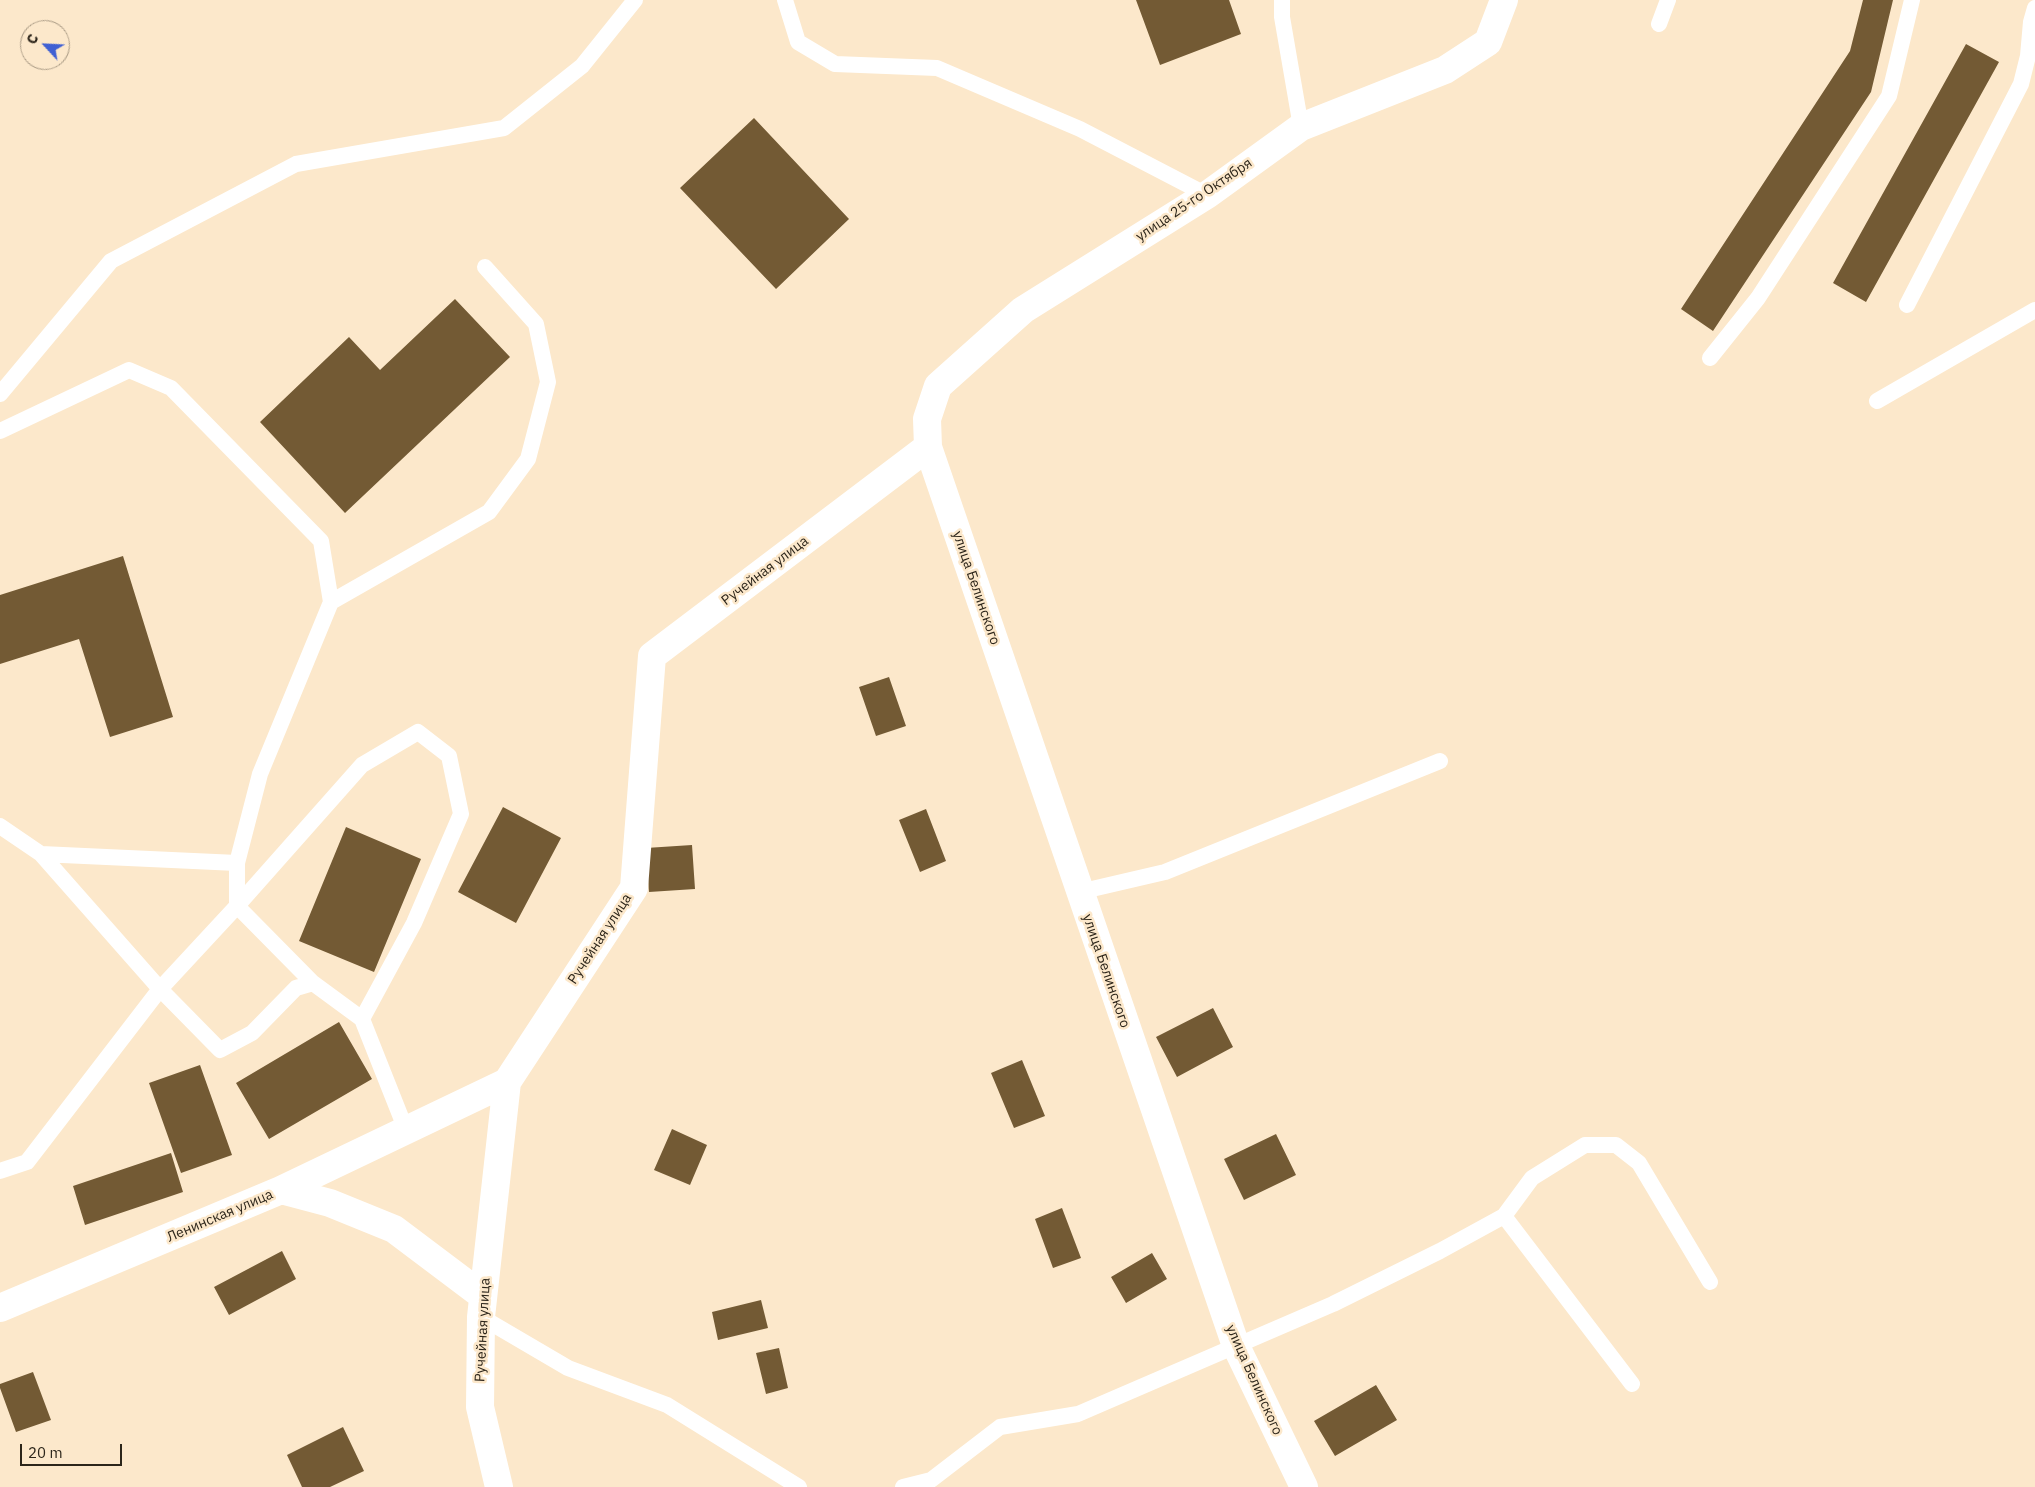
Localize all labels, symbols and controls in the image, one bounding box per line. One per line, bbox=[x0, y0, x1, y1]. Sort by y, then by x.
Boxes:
north arrow bbox=[20, 20, 70, 70]
text: С bbox=[22, 31, 42, 47]
street label: улица 25-го Октября bbox=[1133, 155, 1255, 245]
street label: улица Белинского bbox=[949, 529, 1003, 647]
street label: Ручейная улица bbox=[718, 533, 812, 609]
street label: Ручейная улица bbox=[565, 891, 635, 987]
street label: улица Белинского bbox=[1079, 912, 1133, 1030]
street label: Ленинская улица bbox=[164, 1186, 276, 1246]
street label: Ручейная улица bbox=[472, 1277, 494, 1383]
street label: улица Белинского bbox=[1222, 1322, 1286, 1438]
scale bar bbox=[22, 1434, 125, 1466]
text: 20 m bbox=[28, 1443, 63, 1462]

